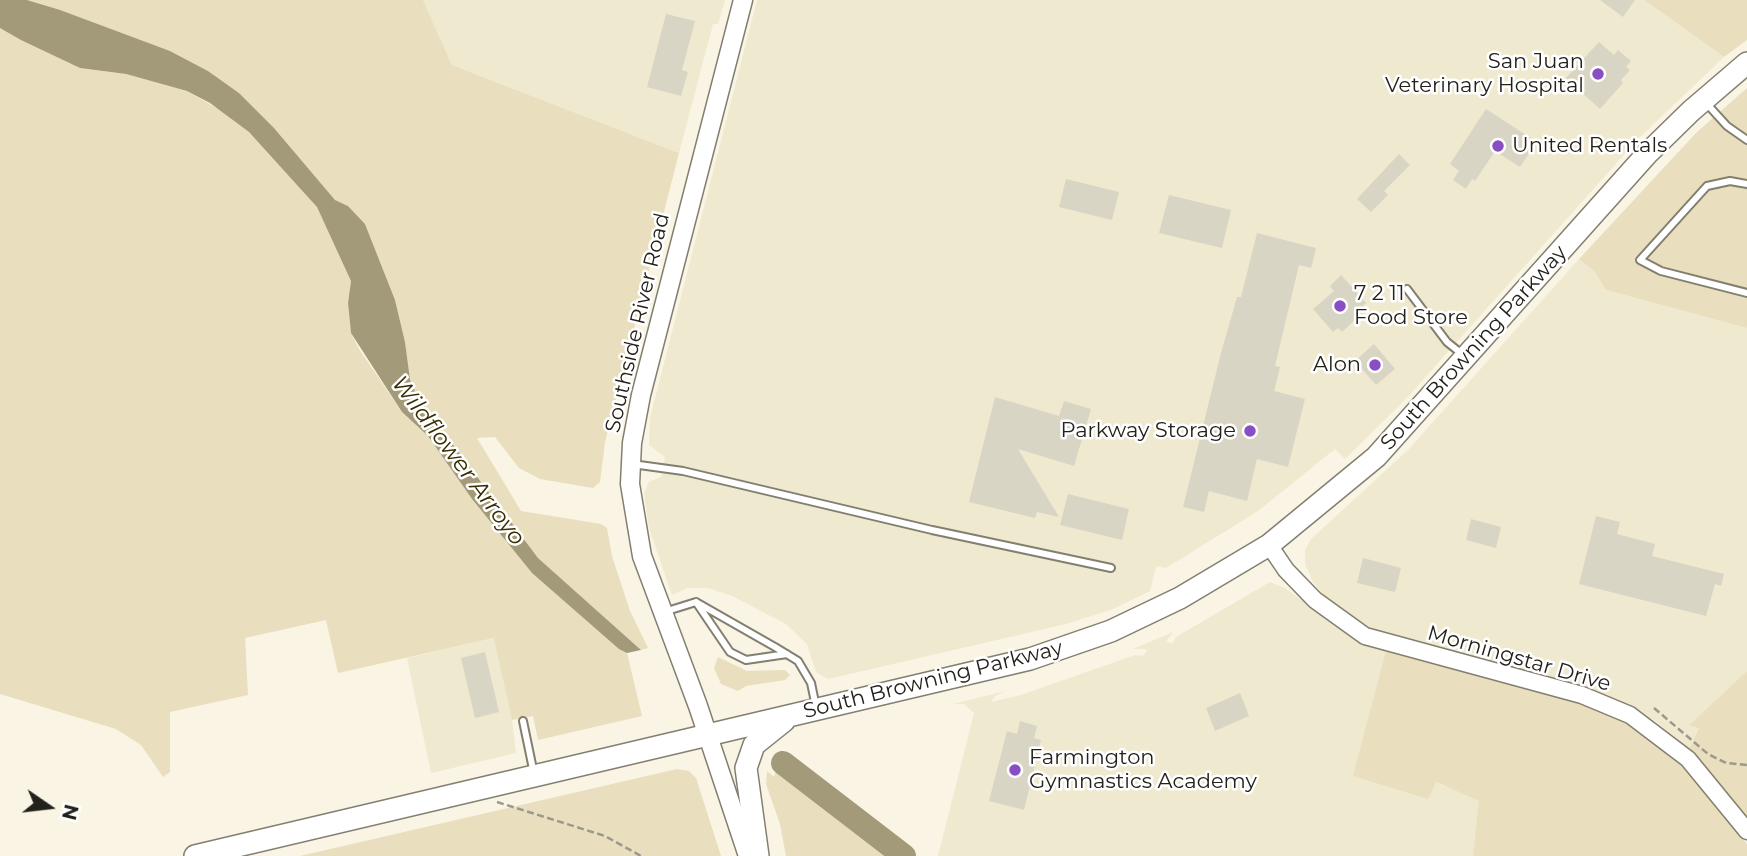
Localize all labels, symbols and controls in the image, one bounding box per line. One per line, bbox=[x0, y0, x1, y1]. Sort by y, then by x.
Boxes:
place label: San Juan Veterinary Hospital bbox=[1385, 49, 1584, 99]
marker: San Juan Veterinary Hospital bbox=[1590, 66, 1606, 82]
place label: United Rentals bbox=[1512, 133, 1667, 159]
marker: United Rentals bbox=[1490, 138, 1506, 154]
street label: Southside River Road bbox=[600, 211, 676, 435]
street label: South Browning Parkway bbox=[1375, 241, 1573, 455]
place label: 7 2 11 Food Store bbox=[1354, 281, 1468, 331]
marker: 7 2 11 Food Store bbox=[1332, 298, 1348, 314]
place label: Alon bbox=[1313, 352, 1361, 378]
marker: Alon bbox=[1367, 357, 1383, 373]
water label: Wildflower Arroyo bbox=[385, 371, 531, 551]
place label: Parkway Storage bbox=[1060, 418, 1236, 444]
marker: Parkway Storage bbox=[1242, 423, 1258, 439]
street label: Morningstar Drive bbox=[1424, 621, 1614, 697]
street label: South Browning Parkway bbox=[801, 636, 1065, 724]
place label: Farmington Gymnastics Academy bbox=[1029, 745, 1257, 795]
marker: Farmington Gymnastics Academy bbox=[1007, 762, 1023, 778]
north arrow bbox=[14, 772, 84, 842]
text: N bbox=[57, 802, 83, 822]

